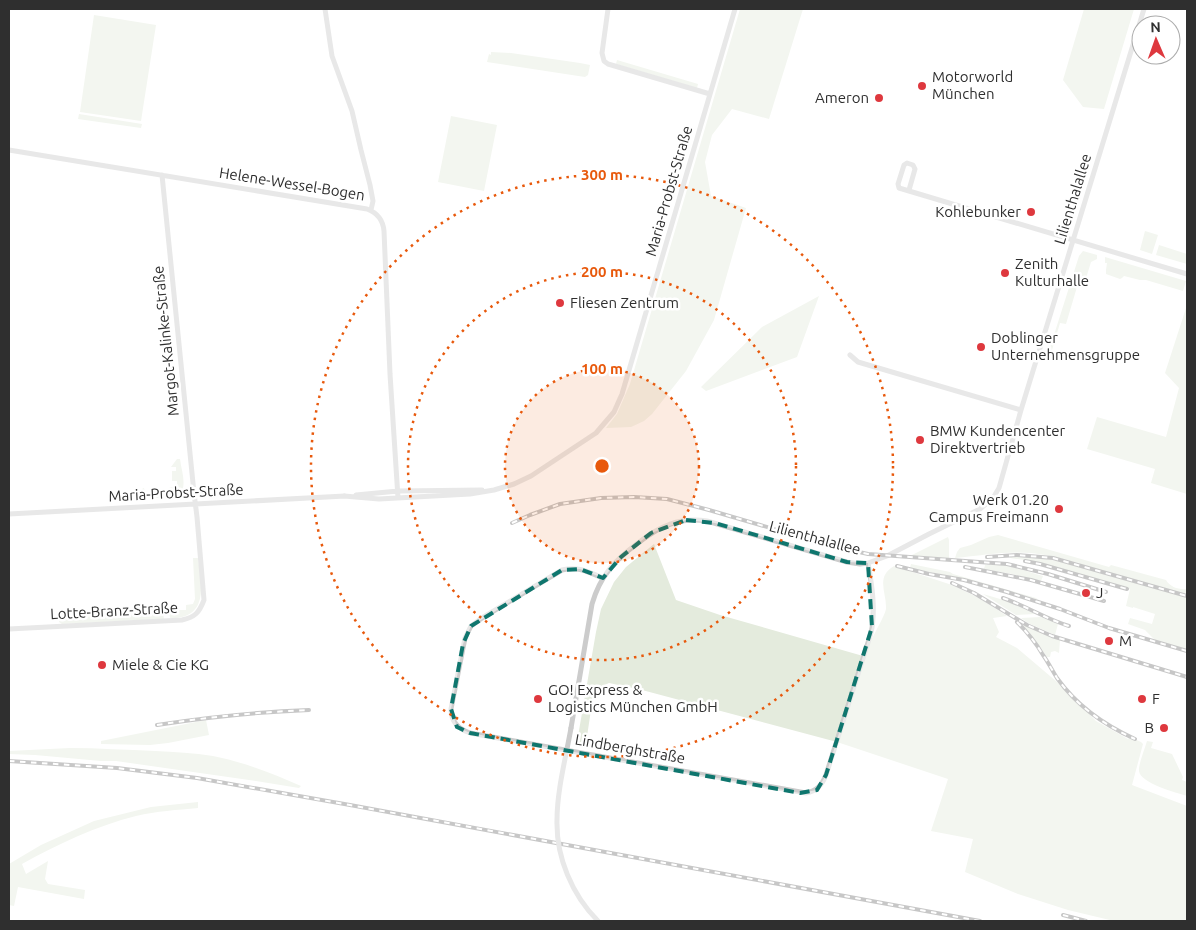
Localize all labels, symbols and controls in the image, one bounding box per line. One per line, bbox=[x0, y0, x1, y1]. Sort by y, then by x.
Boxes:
north arrow bbox=[1131, 15, 1181, 65]
text: N bbox=[1150, 19, 1161, 35]
place label: Motorworld München bbox=[932, 68, 1013, 102]
marker: Motorworld München bbox=[916, 80, 928, 92]
place label: Ameron bbox=[815, 89, 869, 106]
marker: Ameron bbox=[873, 92, 885, 104]
street label: Maria-Probst-Straße bbox=[642, 124, 695, 258]
street label: Lilienthalallee bbox=[1051, 151, 1094, 246]
street label: Helene-Wessel-Bogen bbox=[218, 164, 366, 203]
text: 300 m bbox=[581, 166, 623, 183]
place label: Kohlebunker bbox=[935, 203, 1021, 220]
marker: Kohlebunker bbox=[1025, 206, 1037, 218]
place label: Zenith Kulturhalle bbox=[1015, 255, 1089, 289]
text: 200 m bbox=[581, 263, 623, 280]
street label: Margot-Kalinke-Straße bbox=[149, 265, 182, 417]
marker: Zenith Kulturhalle bbox=[999, 267, 1011, 279]
place label: Fliesen Zentrum bbox=[570, 294, 679, 311]
marker: Fliesen Zentrum bbox=[554, 297, 566, 309]
place label: Doblinger Unternehmensgruppe bbox=[991, 329, 1140, 363]
marker: Doblinger Unternehmensgruppe bbox=[975, 341, 987, 353]
text: 100 m bbox=[581, 360, 623, 377]
place label: BMW Kundencenter Direktvertrieb bbox=[930, 422, 1066, 456]
marker: BMW Kundencenter Direktvertrieb bbox=[914, 434, 926, 446]
centre of rings bbox=[593, 457, 611, 475]
street label: Maria-Probst-Straße bbox=[108, 480, 244, 505]
place label: Werk 01.20 Campus Freimann bbox=[929, 491, 1049, 525]
marker: Werk 01.20 Campus Freimann bbox=[1053, 503, 1065, 515]
street label: Lilienthalallee bbox=[768, 517, 863, 558]
place label: J bbox=[1096, 584, 1103, 601]
marker: J bbox=[1080, 587, 1092, 599]
street label: Lotte-Branz-Straße bbox=[50, 599, 178, 622]
place label: M bbox=[1119, 632, 1132, 649]
marker: M bbox=[1103, 635, 1115, 647]
place label: Miele & Cie KG bbox=[112, 656, 209, 673]
marker: Miele & Cie KG bbox=[96, 659, 108, 671]
place label: GO! Express & Logistics München GmbH bbox=[548, 681, 718, 715]
place label: F bbox=[1152, 690, 1160, 707]
marker: GO! Express & Logistics München GmbH bbox=[532, 693, 544, 705]
marker: F bbox=[1136, 693, 1148, 705]
place label: B bbox=[1144, 719, 1154, 736]
marker: B bbox=[1158, 722, 1170, 734]
street label: Lindberghstraße bbox=[574, 730, 687, 767]

